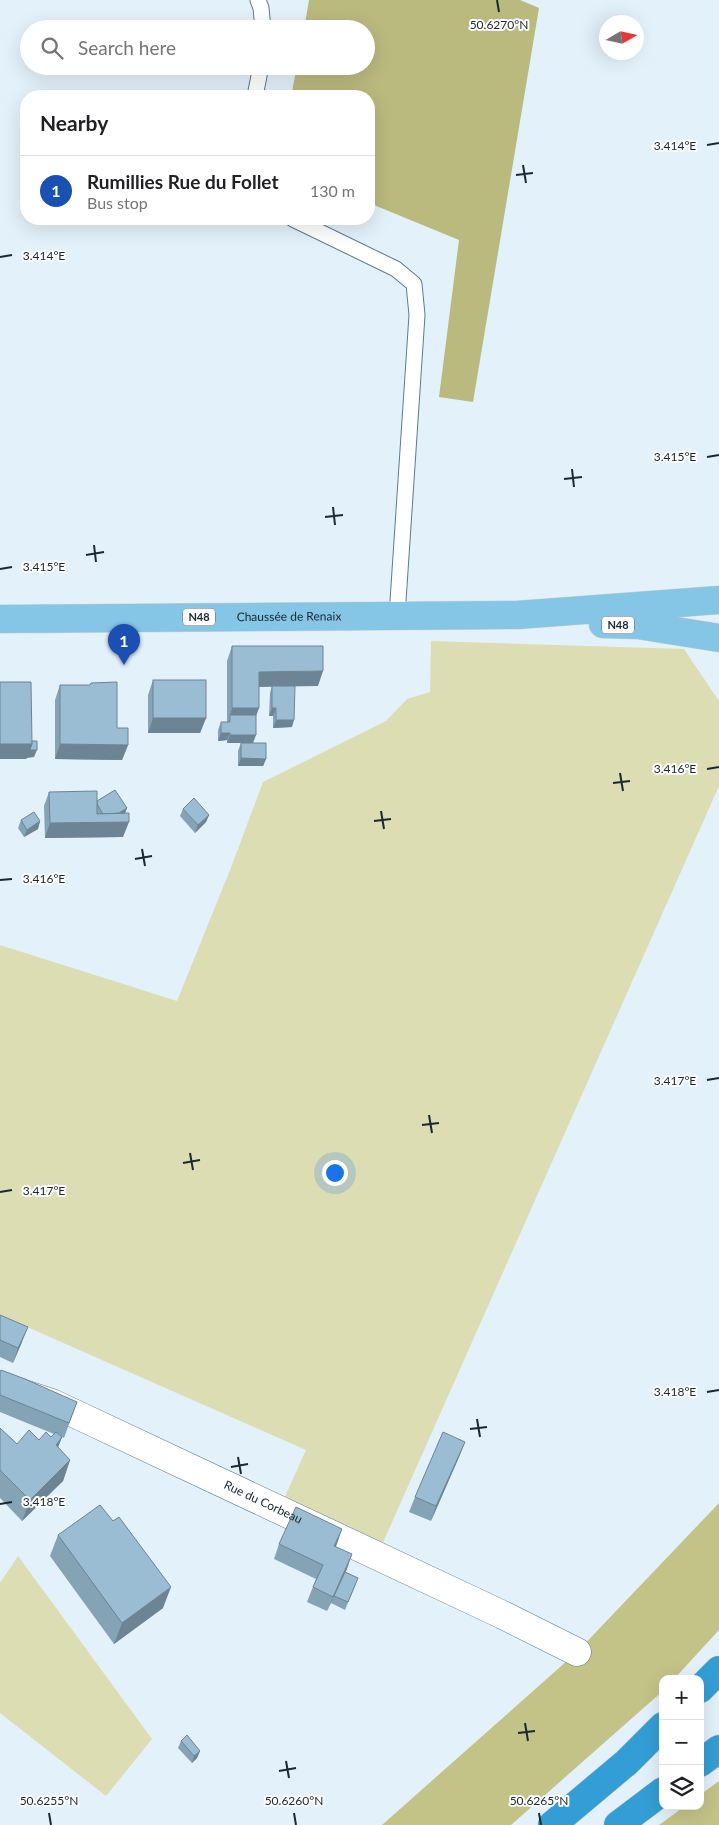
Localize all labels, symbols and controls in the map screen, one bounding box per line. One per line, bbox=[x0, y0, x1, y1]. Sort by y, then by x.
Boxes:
north arrow bbox=[599, 15, 644, 60]
text: 50.6270°N bbox=[470, 17, 528, 32]
search box bbox=[20, 20, 375, 75]
icon: search bbox=[38, 34, 66, 62]
text: Search here bbox=[78, 36, 176, 59]
text: Nearby bbox=[40, 110, 108, 135]
text: 3.414°E bbox=[654, 138, 696, 153]
text: Rumillies Rue du Follet bbox=[87, 170, 278, 193]
text: 1 bbox=[51, 181, 61, 200]
text: 130 m bbox=[310, 181, 355, 200]
text: Bus stop bbox=[87, 193, 148, 212]
text: 3.414°E bbox=[23, 248, 65, 263]
text: 3.415°E bbox=[654, 449, 696, 464]
text: 3.415°E bbox=[23, 559, 65, 574]
road number: N48 bbox=[183, 608, 215, 626]
street label: Chaussée de Renaix bbox=[237, 608, 341, 624]
road number: N48 bbox=[602, 616, 634, 634]
pin: 1 bbox=[108, 624, 140, 665]
text: 3.416°E bbox=[654, 761, 696, 776]
text: 3.416°E bbox=[23, 871, 65, 886]
text: 3.417°E bbox=[654, 1073, 696, 1088]
your location bbox=[322, 1160, 348, 1186]
text: 3.417°E bbox=[23, 1183, 65, 1198]
text: 3.418°E bbox=[654, 1384, 696, 1399]
street label: Rue du Corbeau bbox=[222, 1477, 305, 1527]
text: 3.418°E bbox=[23, 1494, 65, 1509]
map controls bbox=[659, 1675, 704, 1810]
button: + bbox=[659, 1675, 704, 1720]
button: − bbox=[659, 1720, 704, 1765]
button: layers bbox=[659, 1765, 704, 1810]
text: 50.6255°N bbox=[20, 1793, 78, 1808]
text: 50.6260°N bbox=[265, 1793, 323, 1808]
text: 50.6265°N bbox=[510, 1793, 568, 1808]

